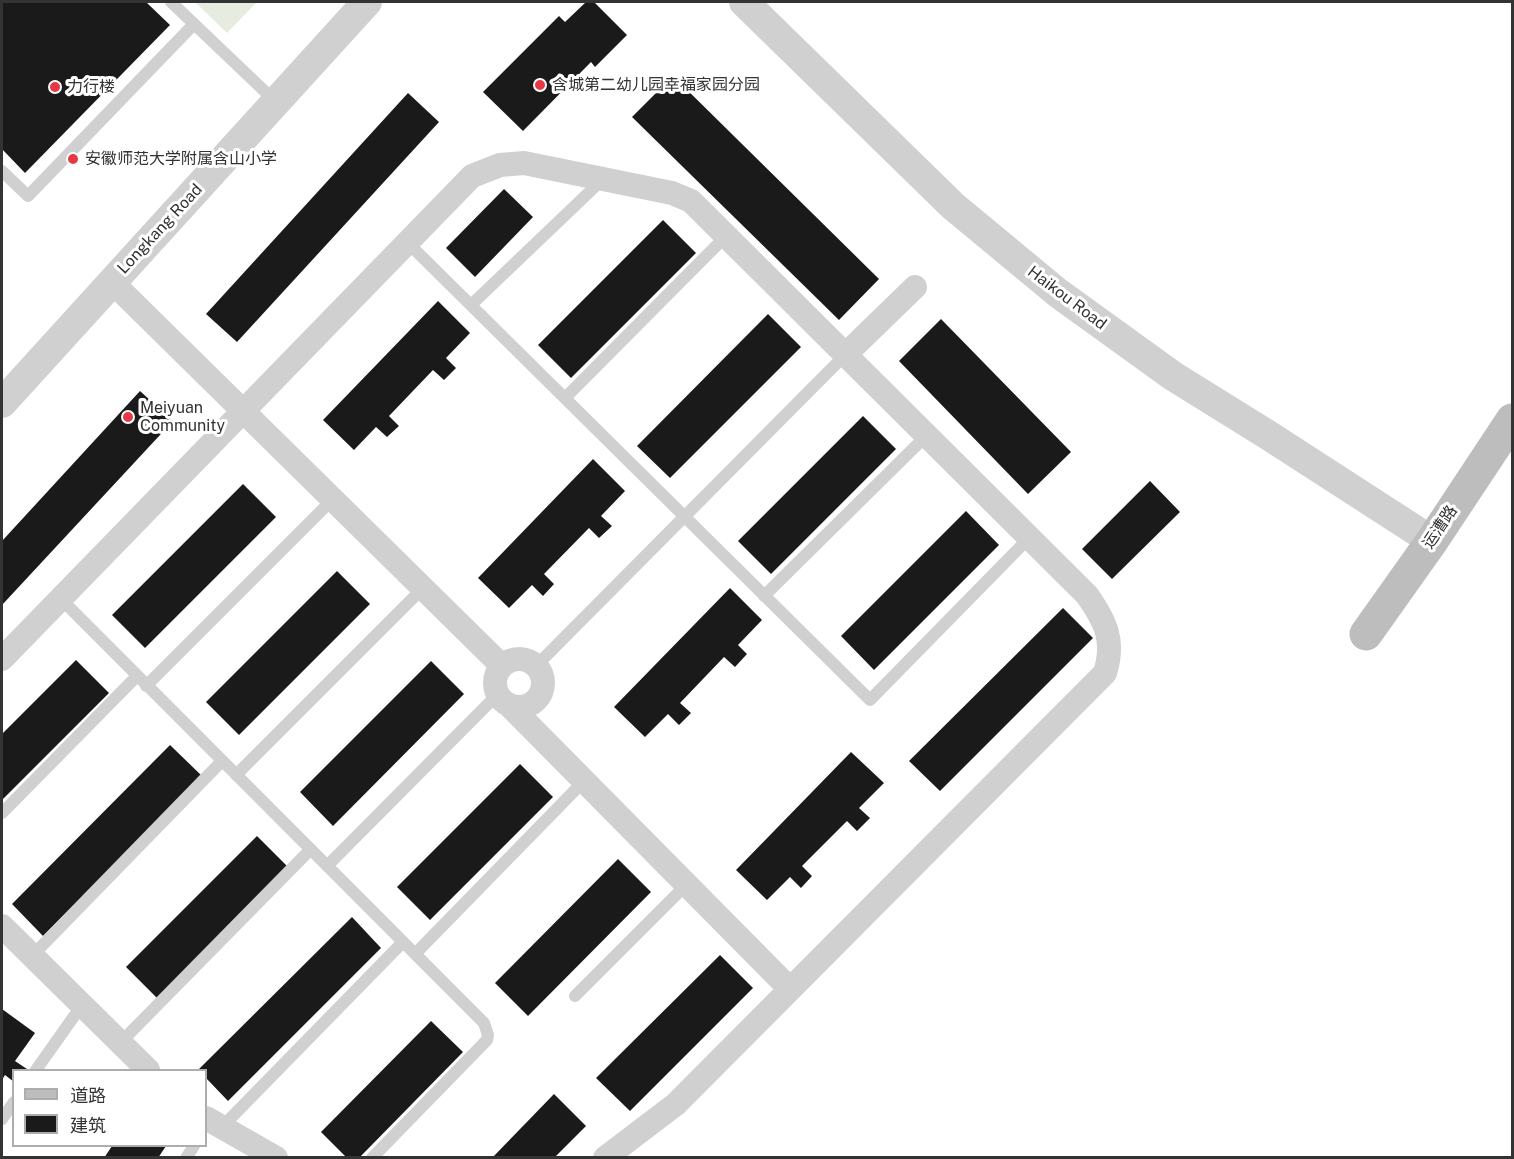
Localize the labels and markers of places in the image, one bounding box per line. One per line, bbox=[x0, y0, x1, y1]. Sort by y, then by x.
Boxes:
place label: 含城第二幼儿园幸福家园分园 bbox=[552, 75, 760, 95]
place label: 力行楼 bbox=[67, 77, 115, 97]
marker: 含城第二幼儿园幸福家园分园 bbox=[533, 78, 547, 92]
marker: 力行楼 bbox=[48, 80, 62, 94]
place label: 安徽师范大学附属含山小学 bbox=[85, 149, 277, 169]
marker: 安徽师范大学附属含山小学 bbox=[66, 152, 80, 166]
place label: Meiyuan Community bbox=[140, 398, 225, 436]
marker: Meiyuan Community bbox=[121, 410, 135, 424]

